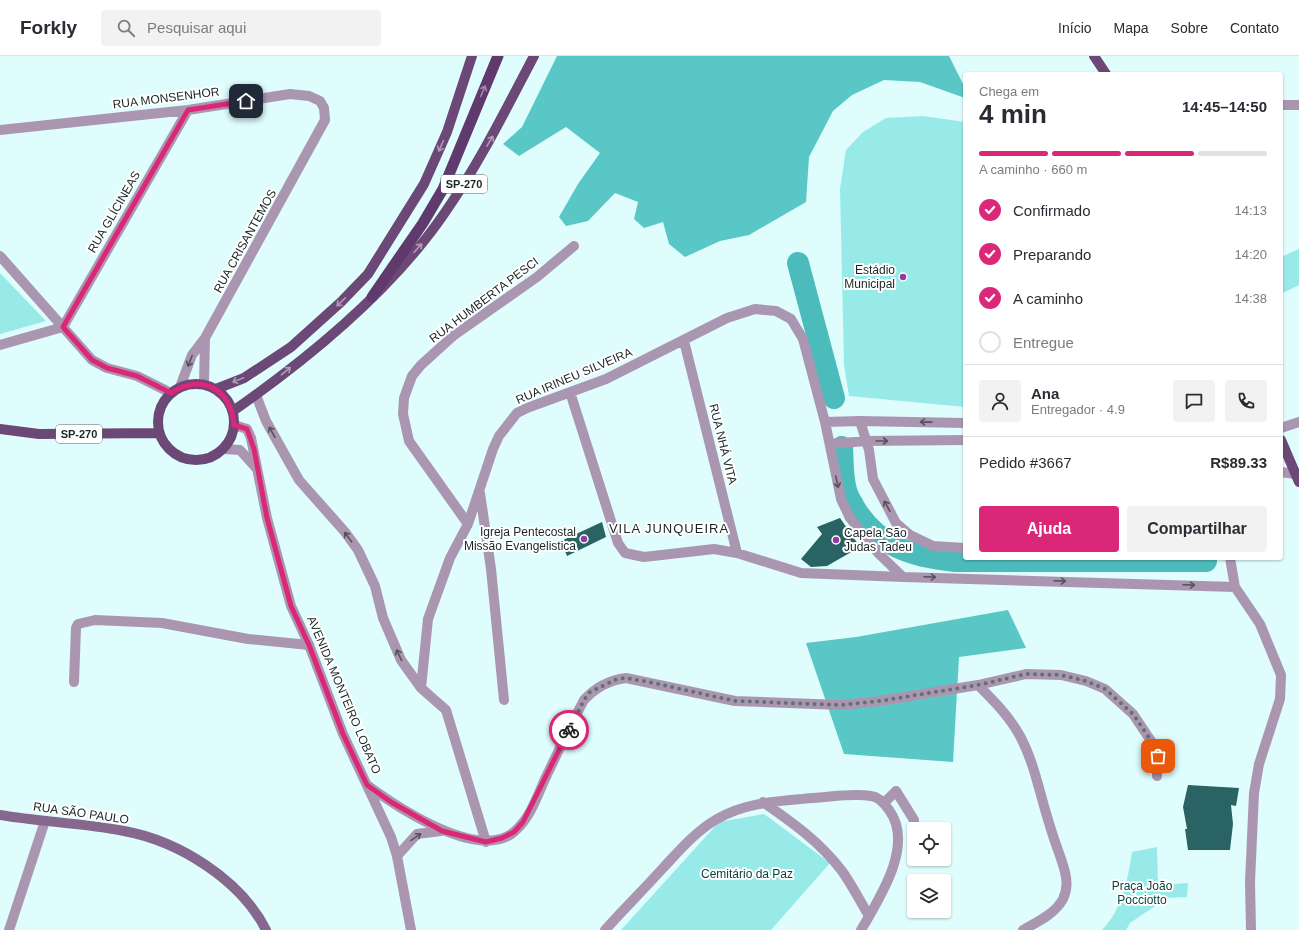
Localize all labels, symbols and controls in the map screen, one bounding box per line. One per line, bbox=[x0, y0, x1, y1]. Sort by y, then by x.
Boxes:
search box bbox=[101, 10, 381, 46]
text: Forkly bbox=[20, 17, 77, 38]
icon: search bbox=[115, 17, 137, 39]
text: Pesquisar aqui bbox=[147, 19, 246, 36]
text: Início bbox=[1058, 20, 1092, 36]
text: Mapa bbox=[1114, 20, 1149, 36]
text: Sobre bbox=[1171, 20, 1208, 36]
text: Contato bbox=[1230, 20, 1279, 36]
street label: RUA MONSENHOR bbox=[112, 84, 220, 111]
pin bbox=[229, 84, 263, 118]
text: Chega em bbox=[979, 84, 1039, 99]
one-way arrow bbox=[479, 86, 487, 98]
icon: home bbox=[235, 90, 257, 112]
text: 14:45–14:50 bbox=[1182, 98, 1267, 115]
text: 4 min bbox=[979, 99, 1047, 129]
one-way arrow bbox=[487, 135, 495, 147]
one-way arrow bbox=[437, 139, 444, 151]
text: A caminho · 660 m bbox=[979, 162, 1087, 177]
street label: RUA GLÍCINEAS bbox=[84, 168, 143, 255]
road number: SP-270 bbox=[441, 175, 487, 193]
street label: RUA CRISANTEMOS bbox=[211, 187, 279, 295]
icon: check bbox=[979, 199, 1001, 221]
text: Confirmado bbox=[1013, 202, 1091, 219]
text: 14:13 bbox=[1234, 203, 1267, 218]
one-way arrow bbox=[413, 243, 422, 253]
icon: check bbox=[979, 243, 1001, 265]
text: Preparando bbox=[1013, 246, 1091, 263]
text: 14:20 bbox=[1234, 247, 1267, 262]
street label: RUA HUMBERTA PESCI bbox=[427, 254, 541, 346]
place label: Estádio Municipal bbox=[844, 263, 895, 291]
marker: Estádio Municipal bbox=[898, 272, 908, 282]
icon: check bbox=[979, 287, 1001, 309]
text: A caminho bbox=[1013, 290, 1083, 307]
text: 14:38 bbox=[1234, 291, 1267, 306]
one-way arrow bbox=[336, 297, 346, 307]
text: Entregue bbox=[1013, 334, 1074, 351]
street label: RUA IRINEU SILVEIRA bbox=[514, 345, 634, 407]
one-way arrow bbox=[185, 354, 193, 366]
one-way arrow bbox=[281, 366, 292, 375]
one-way arrow bbox=[232, 377, 244, 385]
button: person bbox=[979, 380, 1021, 422]
button: chat bbox=[1173, 380, 1215, 422]
button: phone bbox=[1225, 380, 1267, 422]
text: Ana bbox=[1031, 385, 1059, 402]
street label: RUA NHÁ VITA bbox=[706, 402, 741, 486]
text: Entregador · 4.9 bbox=[1031, 402, 1125, 417]
one-way arrow bbox=[920, 418, 933, 426]
road number: SP-270 bbox=[56, 425, 102, 443]
one-way arrow bbox=[268, 426, 276, 438]
one-way arrow bbox=[875, 437, 888, 445]
text: Pedido #3667 bbox=[979, 454, 1072, 471]
text: R$89.33 bbox=[1210, 454, 1267, 471]
one-way arrow bbox=[834, 475, 842, 488]
one-way arrow bbox=[882, 501, 890, 513]
button: Ajuda bbox=[979, 506, 1119, 552]
button: Compartilhar bbox=[1127, 506, 1267, 552]
district label: VILA JUNQUEIRA bbox=[609, 521, 729, 536]
place label: Igreja Pentecostal Missão Evangelistica bbox=[464, 525, 576, 553]
place label: Capela São Judas Tadeu bbox=[844, 526, 912, 554]
one-way arrow bbox=[344, 531, 352, 542]
marker: Igreja Pentecostal Missão Evangelistica bbox=[579, 534, 589, 544]
marker: Capela São Judas Tadeu bbox=[831, 535, 841, 545]
one-way arrow bbox=[923, 574, 936, 581]
one-way arrow bbox=[1053, 578, 1066, 585]
one-way arrow bbox=[1182, 582, 1195, 589]
street label: AVENIDA MONTEIRO LOBATO bbox=[304, 614, 384, 776]
one-way arrow bbox=[395, 650, 402, 662]
courier bbox=[549, 710, 589, 750]
icon: bike bbox=[558, 719, 580, 741]
pin bbox=[1141, 739, 1175, 773]
icon: bag bbox=[1147, 745, 1169, 767]
street label: RUA SÃO PAULO bbox=[32, 799, 130, 827]
map controls bbox=[907, 822, 951, 918]
button: locate bbox=[907, 822, 951, 866]
one-way arrow bbox=[410, 832, 421, 841]
park label: Cemitário da Paz bbox=[701, 867, 793, 881]
button: layers bbox=[907, 874, 951, 918]
park label: Praça João Pocciotto bbox=[1112, 879, 1173, 907]

